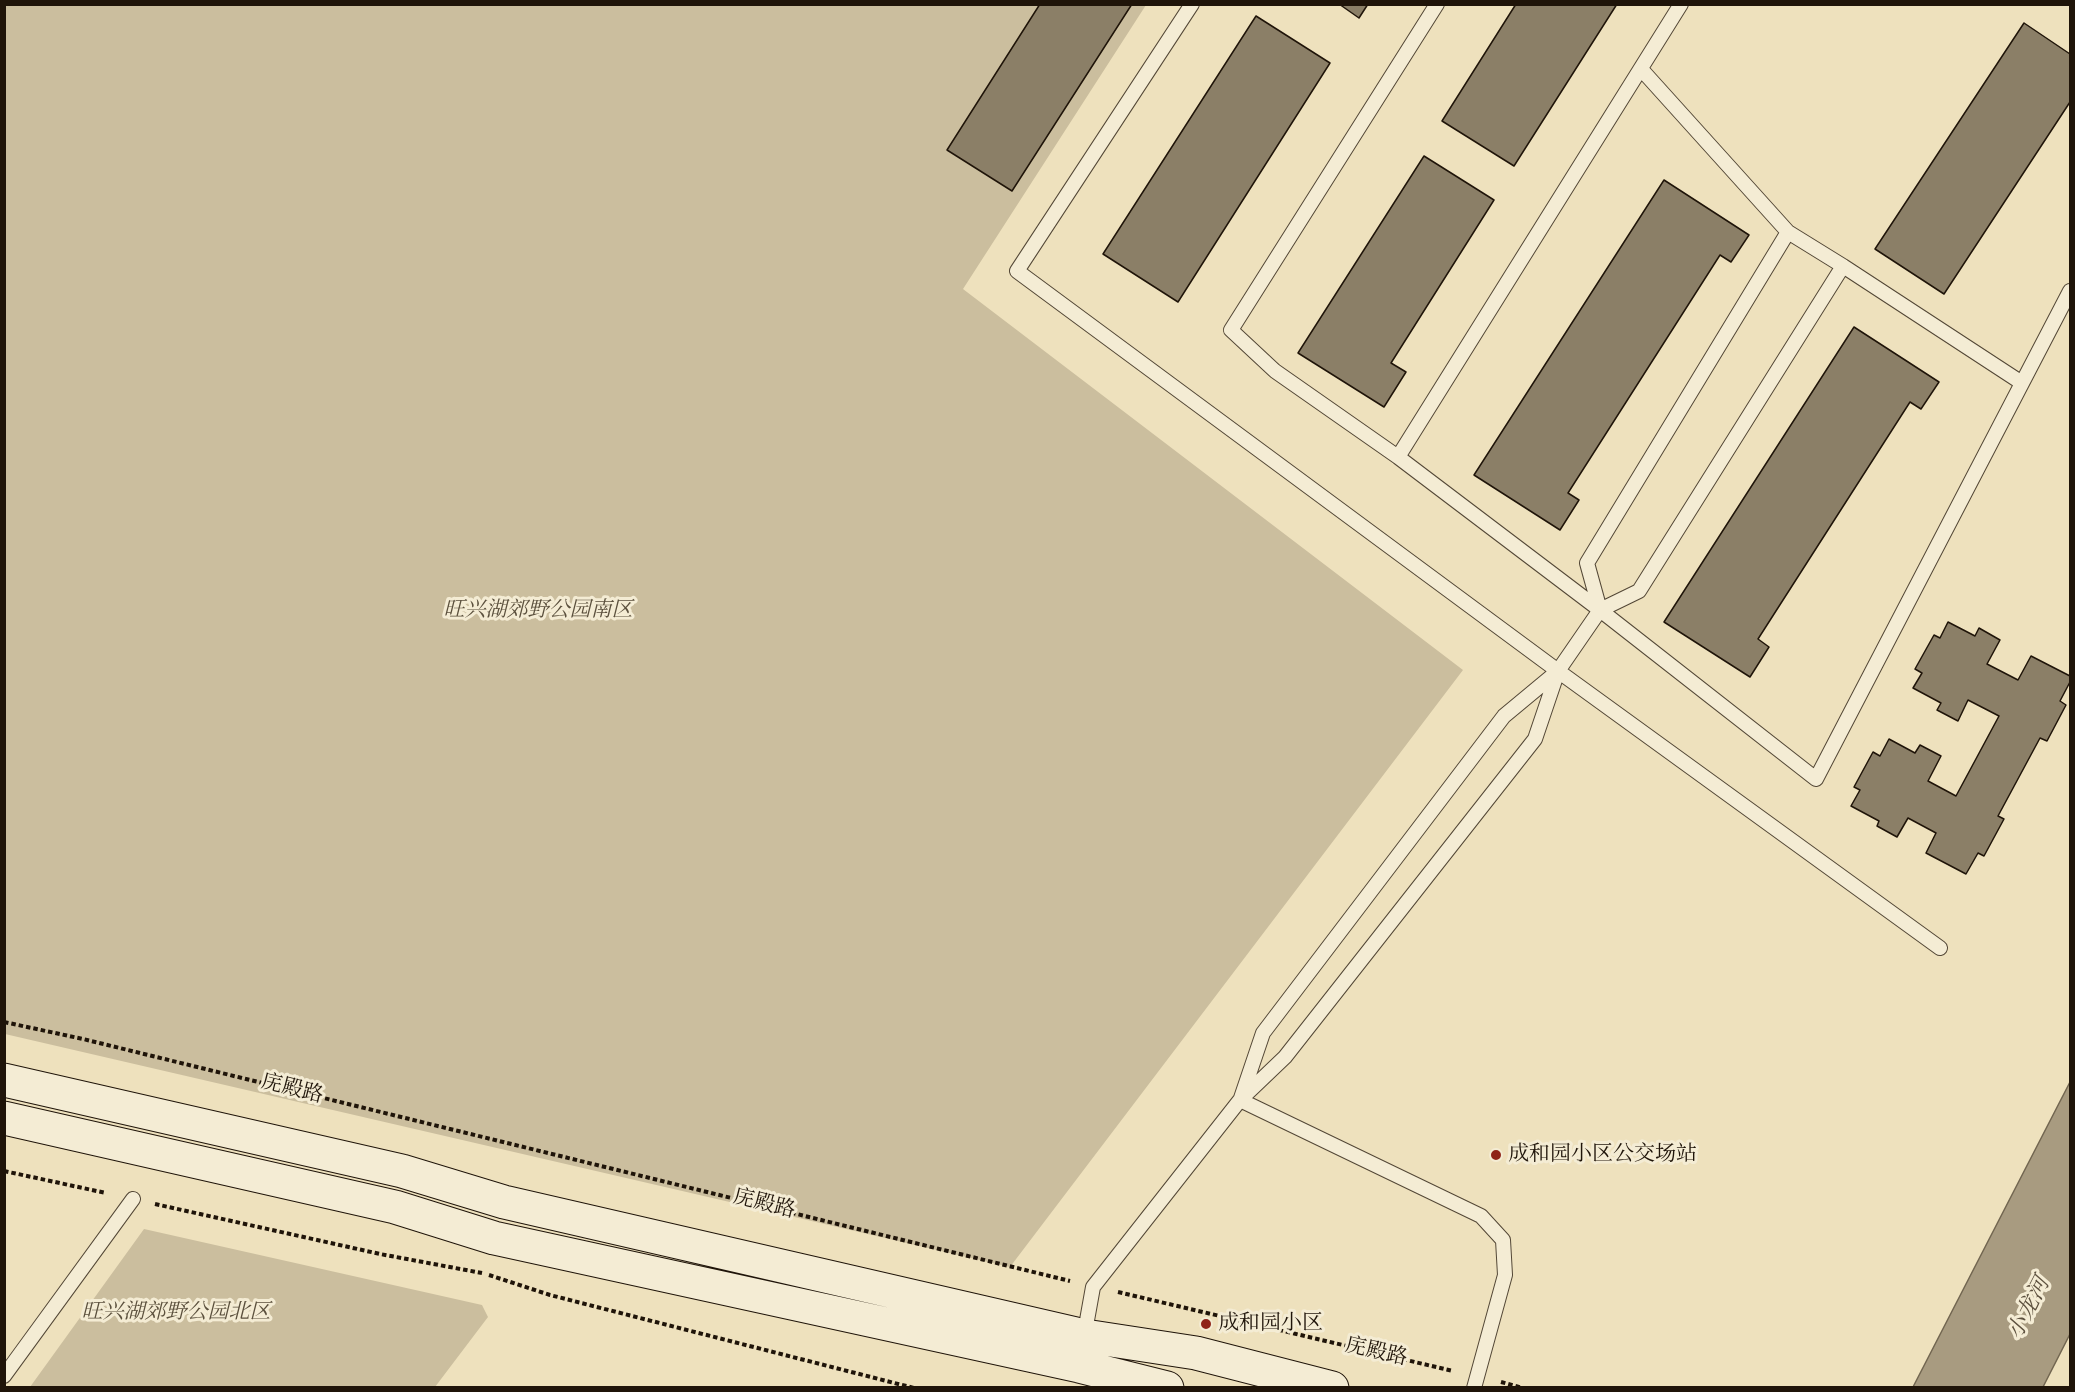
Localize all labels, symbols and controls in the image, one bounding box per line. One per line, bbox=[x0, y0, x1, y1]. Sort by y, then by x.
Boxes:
park label: 旺兴湖郊野公园南区 bbox=[444, 598, 632, 624]
street label: 庑殿路 bbox=[258, 1070, 326, 1110]
place label: 成和园小区公交场站 bbox=[1508, 1142, 1697, 1168]
marker: 成和园小区公交场站 bbox=[1489, 1148, 1503, 1162]
street label: 庑殿路 bbox=[730, 1185, 798, 1225]
water label: 小龙河 bbox=[2003, 1274, 2057, 1344]
park label: 旺兴湖郊野公园北区 bbox=[82, 1300, 270, 1326]
place label: 成和园小区 bbox=[1218, 1311, 1323, 1337]
marker: 成和园小区 bbox=[1199, 1317, 1213, 1331]
street label: 庑殿路 bbox=[1342, 1334, 1410, 1372]

